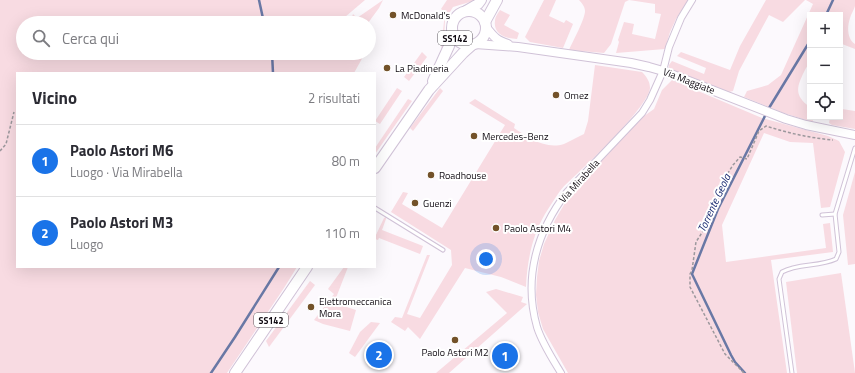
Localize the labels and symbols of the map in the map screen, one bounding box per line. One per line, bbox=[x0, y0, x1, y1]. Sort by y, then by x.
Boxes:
place label: McDonald's bbox=[401, 8, 450, 23]
marker: McDonald's bbox=[388, 10, 398, 20]
road number: SS142 bbox=[438, 31, 472, 45]
place label: La Piadineria bbox=[395, 61, 449, 76]
marker: La Piadineria bbox=[382, 63, 392, 73]
street label: Via Maggiate bbox=[661, 64, 717, 98]
place label: Omez bbox=[564, 88, 589, 103]
marker: Omez bbox=[551, 90, 561, 100]
place label: Mercedes-Benz bbox=[482, 129, 549, 144]
marker: Mercedes-Benz bbox=[469, 131, 479, 141]
street label: Via Mirabella bbox=[555, 156, 603, 206]
place label: Roadhouse bbox=[439, 168, 486, 183]
marker: Roadhouse bbox=[426, 170, 436, 180]
water label: Torrente Geola bbox=[693, 171, 735, 235]
place label: Guenzi bbox=[423, 196, 452, 211]
marker: Guenzi bbox=[410, 198, 420, 208]
place label: Paolo Astori M4 bbox=[504, 221, 572, 236]
marker: Paolo Astori M4 bbox=[491, 223, 501, 233]
your location bbox=[476, 249, 496, 269]
place label: Elettromeccanica Mora bbox=[319, 294, 392, 321]
marker: Elettromeccanica Mora bbox=[306, 302, 316, 312]
road number: SS142 bbox=[254, 313, 288, 327]
marker: Paolo Astori M2 bbox=[450, 335, 460, 345]
pin: 2 bbox=[366, 340, 392, 370]
pin: 1 bbox=[492, 341, 518, 371]
place label: Paolo Astori M2 bbox=[421, 345, 489, 360]

